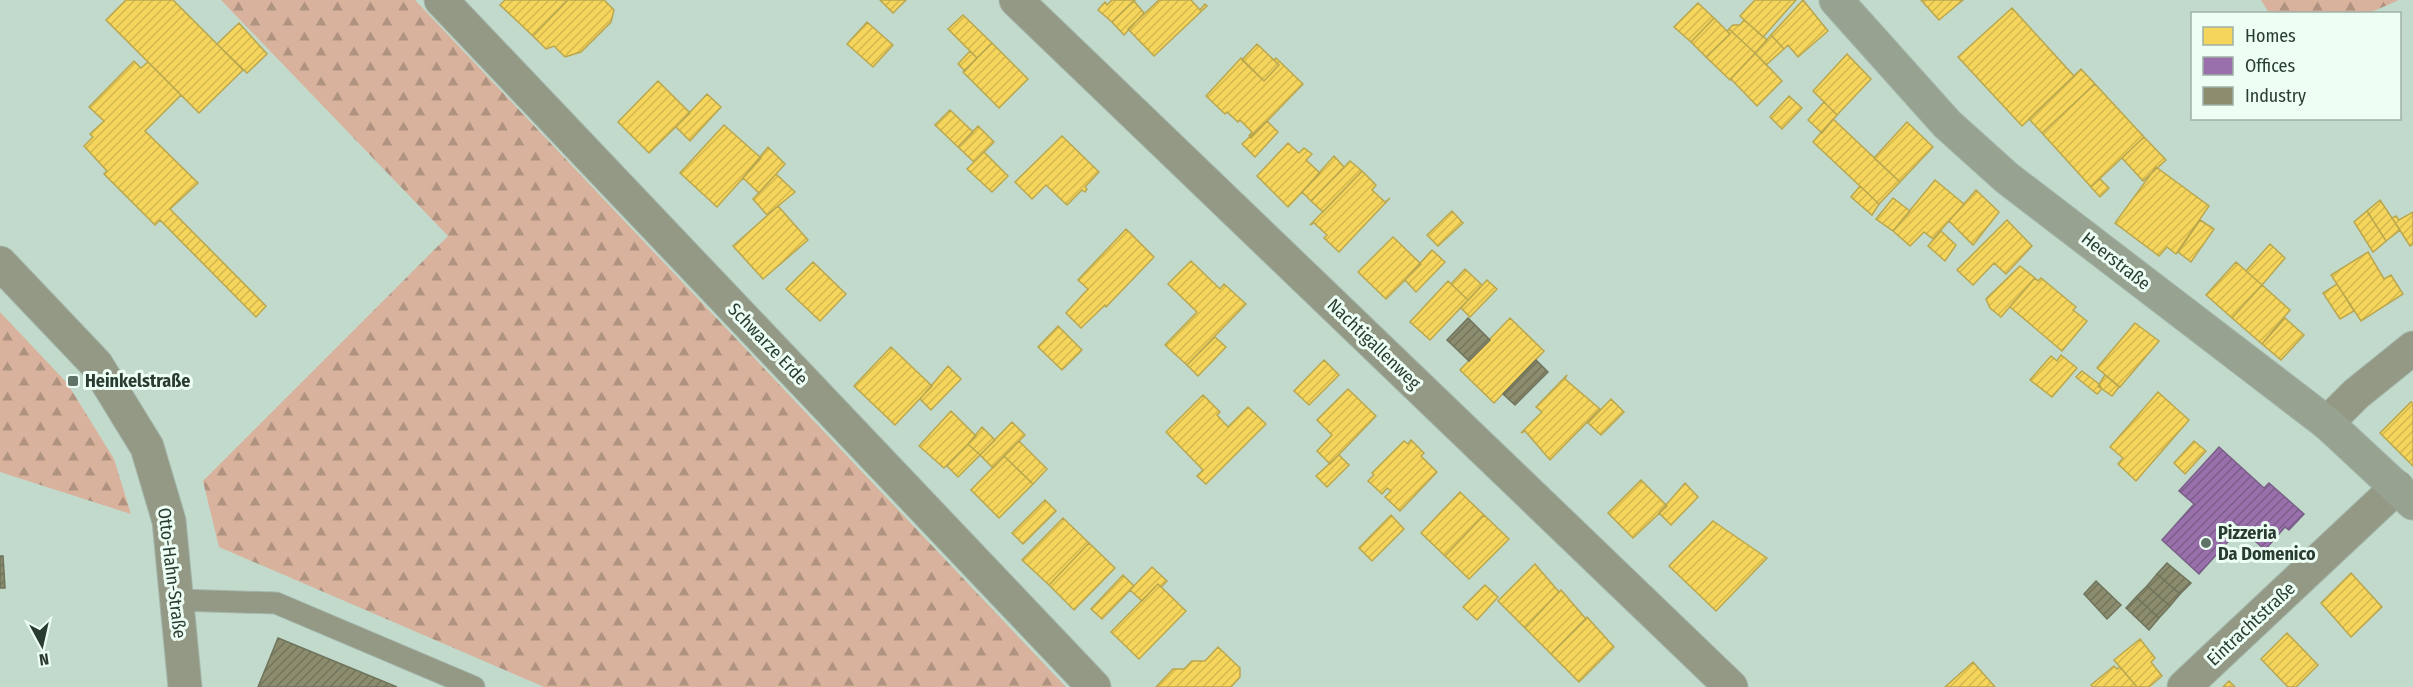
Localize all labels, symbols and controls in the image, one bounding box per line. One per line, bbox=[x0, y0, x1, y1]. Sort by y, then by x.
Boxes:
legend bbox=[2191, 12, 2401, 120]
text: Homes bbox=[2245, 25, 2296, 47]
text: Offices bbox=[2245, 55, 2295, 77]
text: Industry bbox=[2245, 85, 2306, 107]
street label: Heerstraße bbox=[2077, 227, 2155, 295]
street label: Nachtigallenweg bbox=[1323, 294, 1426, 394]
street label: Schwarze Erde bbox=[724, 298, 813, 390]
place label: Heinkelstraße bbox=[85, 370, 190, 392]
marker: Heinkelstraße bbox=[66, 374, 80, 388]
street label: Otto-Hahn-Straße bbox=[153, 506, 191, 640]
place label: Pizzeria Da Domenico bbox=[2218, 522, 2316, 565]
marker: Pizzeria Da Domenico bbox=[2199, 536, 2213, 550]
street label: Eintrachtstraße bbox=[2202, 577, 2300, 670]
north arrow bbox=[12, 615, 72, 675]
text: N bbox=[38, 649, 50, 669]

